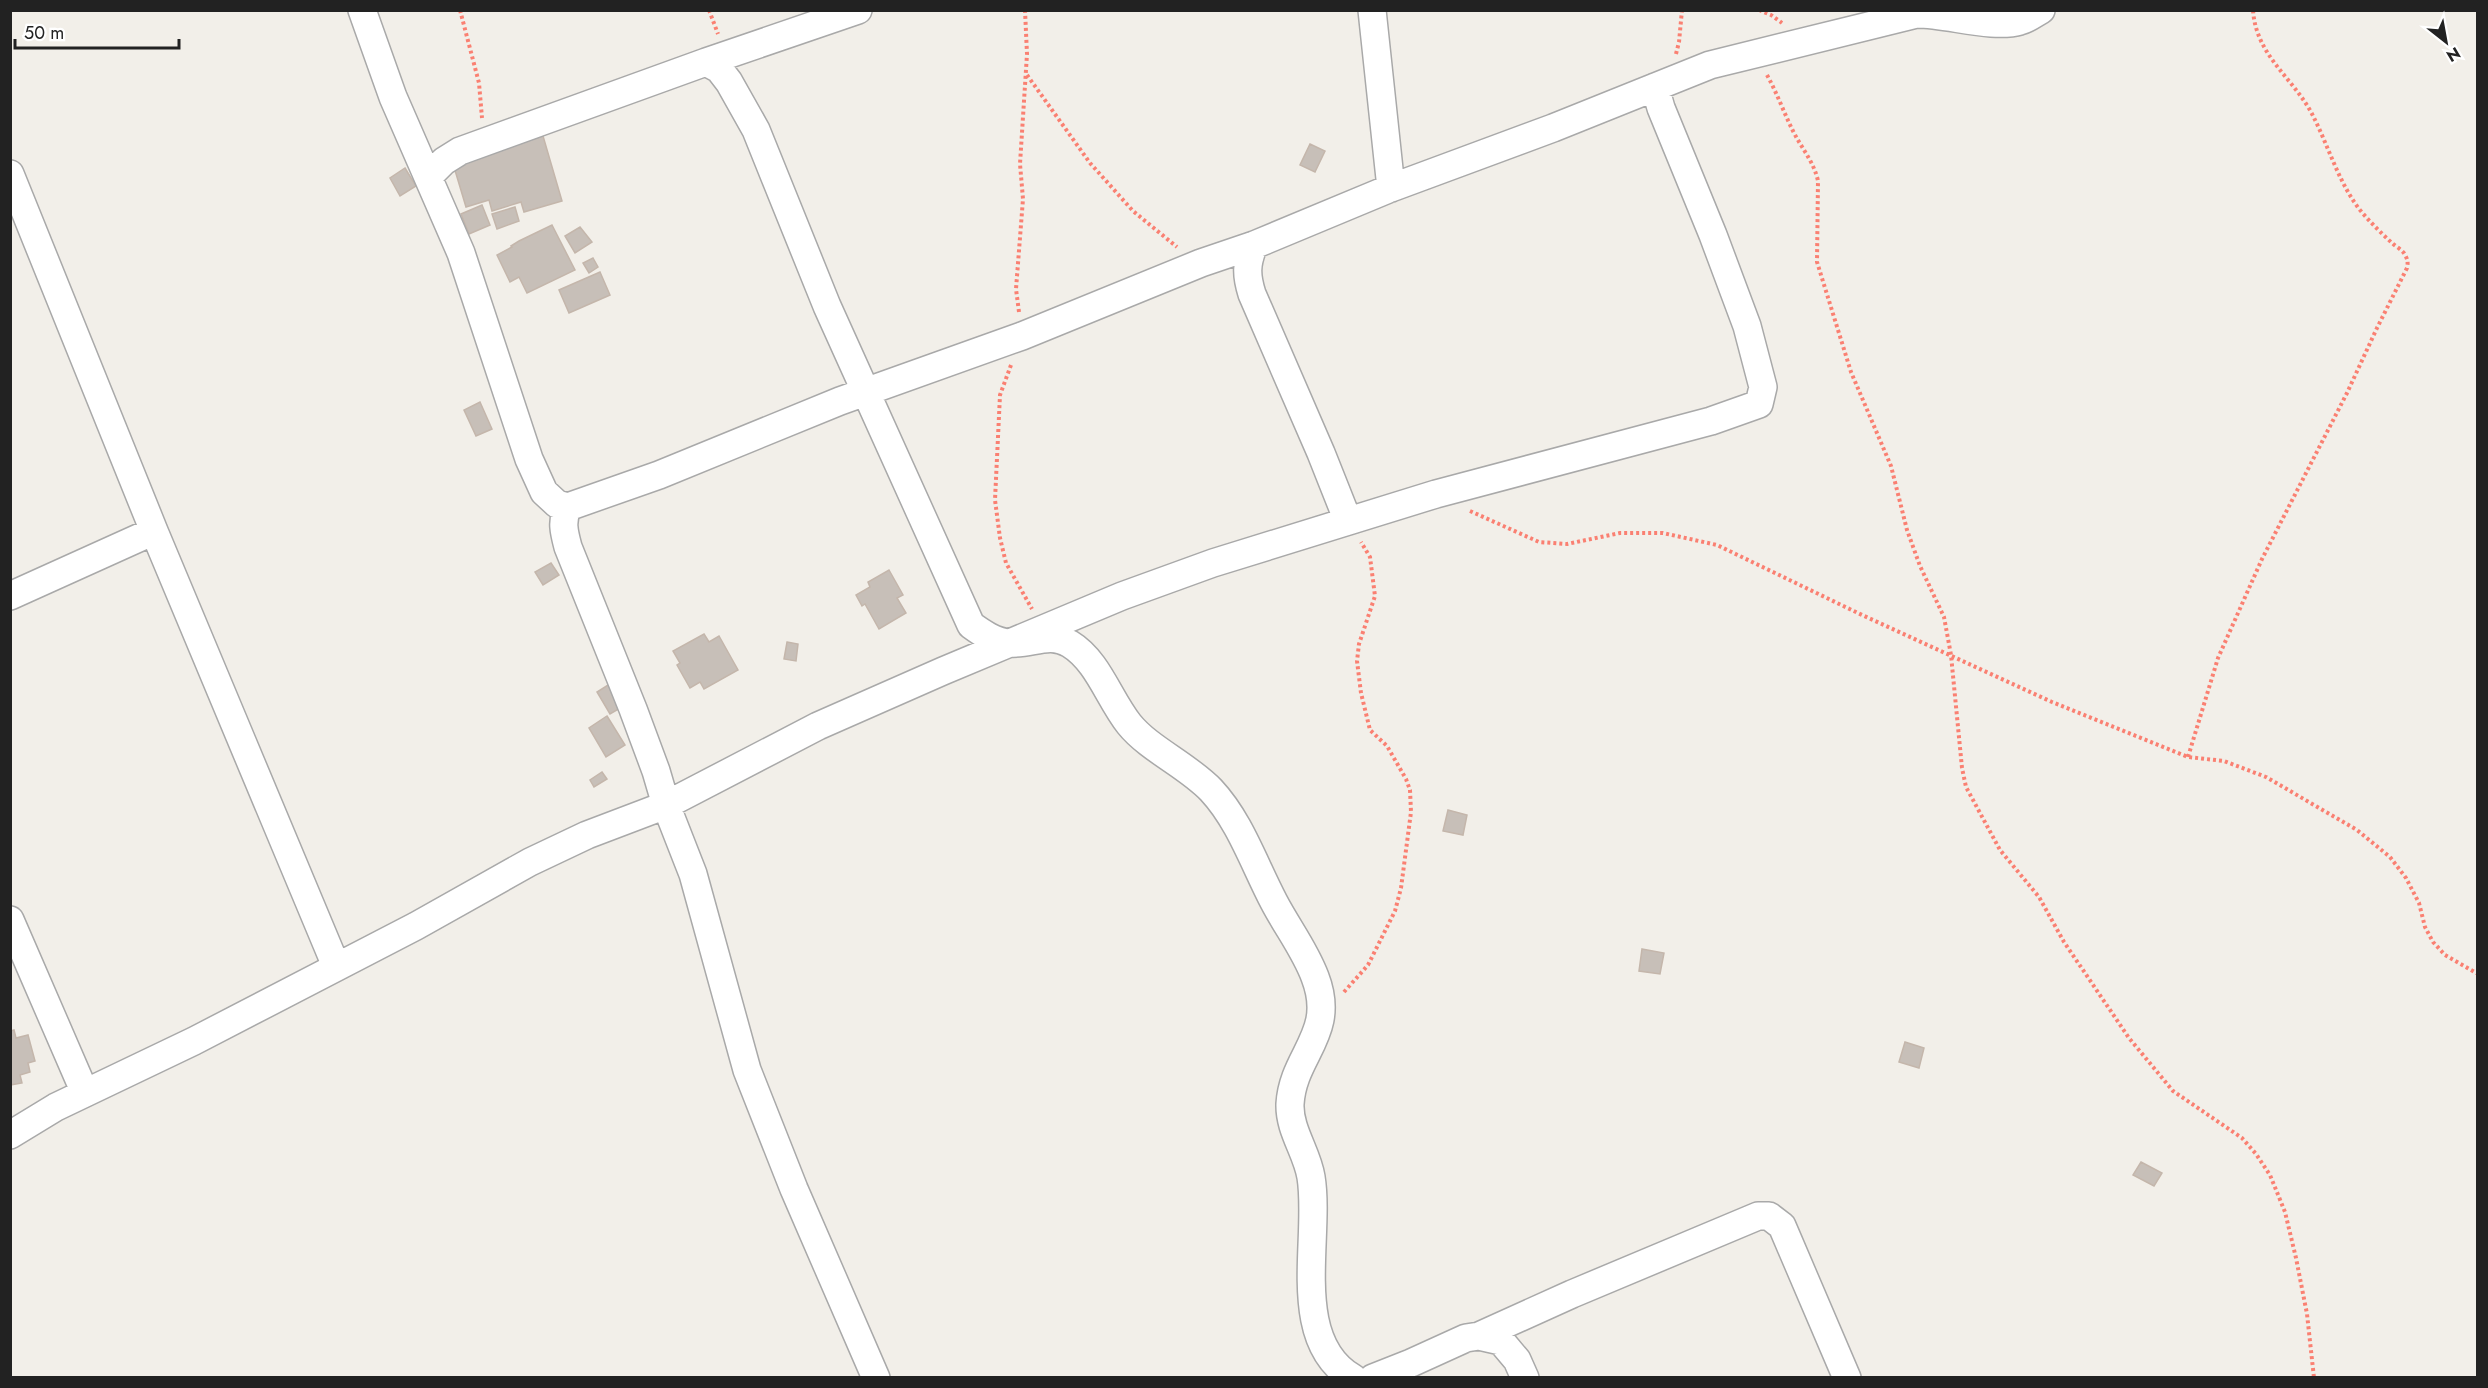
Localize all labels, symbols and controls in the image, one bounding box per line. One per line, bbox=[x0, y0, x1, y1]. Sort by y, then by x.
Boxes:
scale bar bbox=[15, 12, 178, 50]
north arrow bbox=[2416, 12, 2476, 72]
text: 50 m bbox=[24, 20, 64, 46]
text: N bbox=[2442, 41, 2465, 68]

